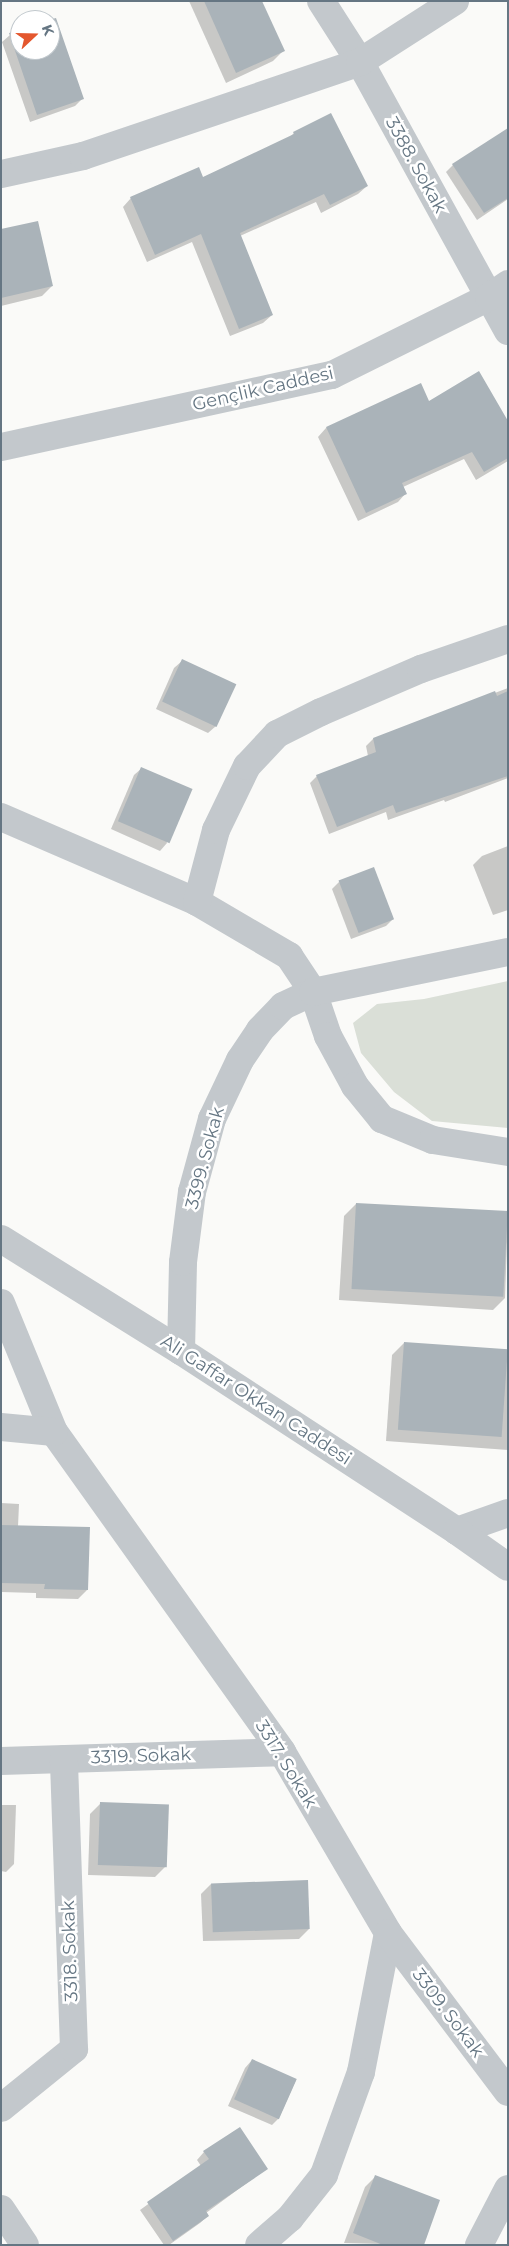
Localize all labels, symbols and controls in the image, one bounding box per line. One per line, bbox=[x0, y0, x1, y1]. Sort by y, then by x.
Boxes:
north arrow bbox=[10, 10, 60, 60]
text: K bbox=[38, 22, 58, 38]
street label: 3388. Sokak bbox=[381, 113, 451, 217]
street label: Gençlik Caddesi bbox=[190, 362, 336, 416]
street label: 3399. Sokak bbox=[181, 1105, 229, 1211]
street label: Ali Gaffar Okkan Caddesi bbox=[157, 1330, 355, 1470]
street label: 3317. Sokak bbox=[251, 1716, 321, 1812]
street label: 3319. Sokak bbox=[90, 1743, 192, 1769]
street label: 3318. Sokak bbox=[57, 1900, 83, 2002]
street label: 3309. Sokak bbox=[408, 1964, 488, 2062]

